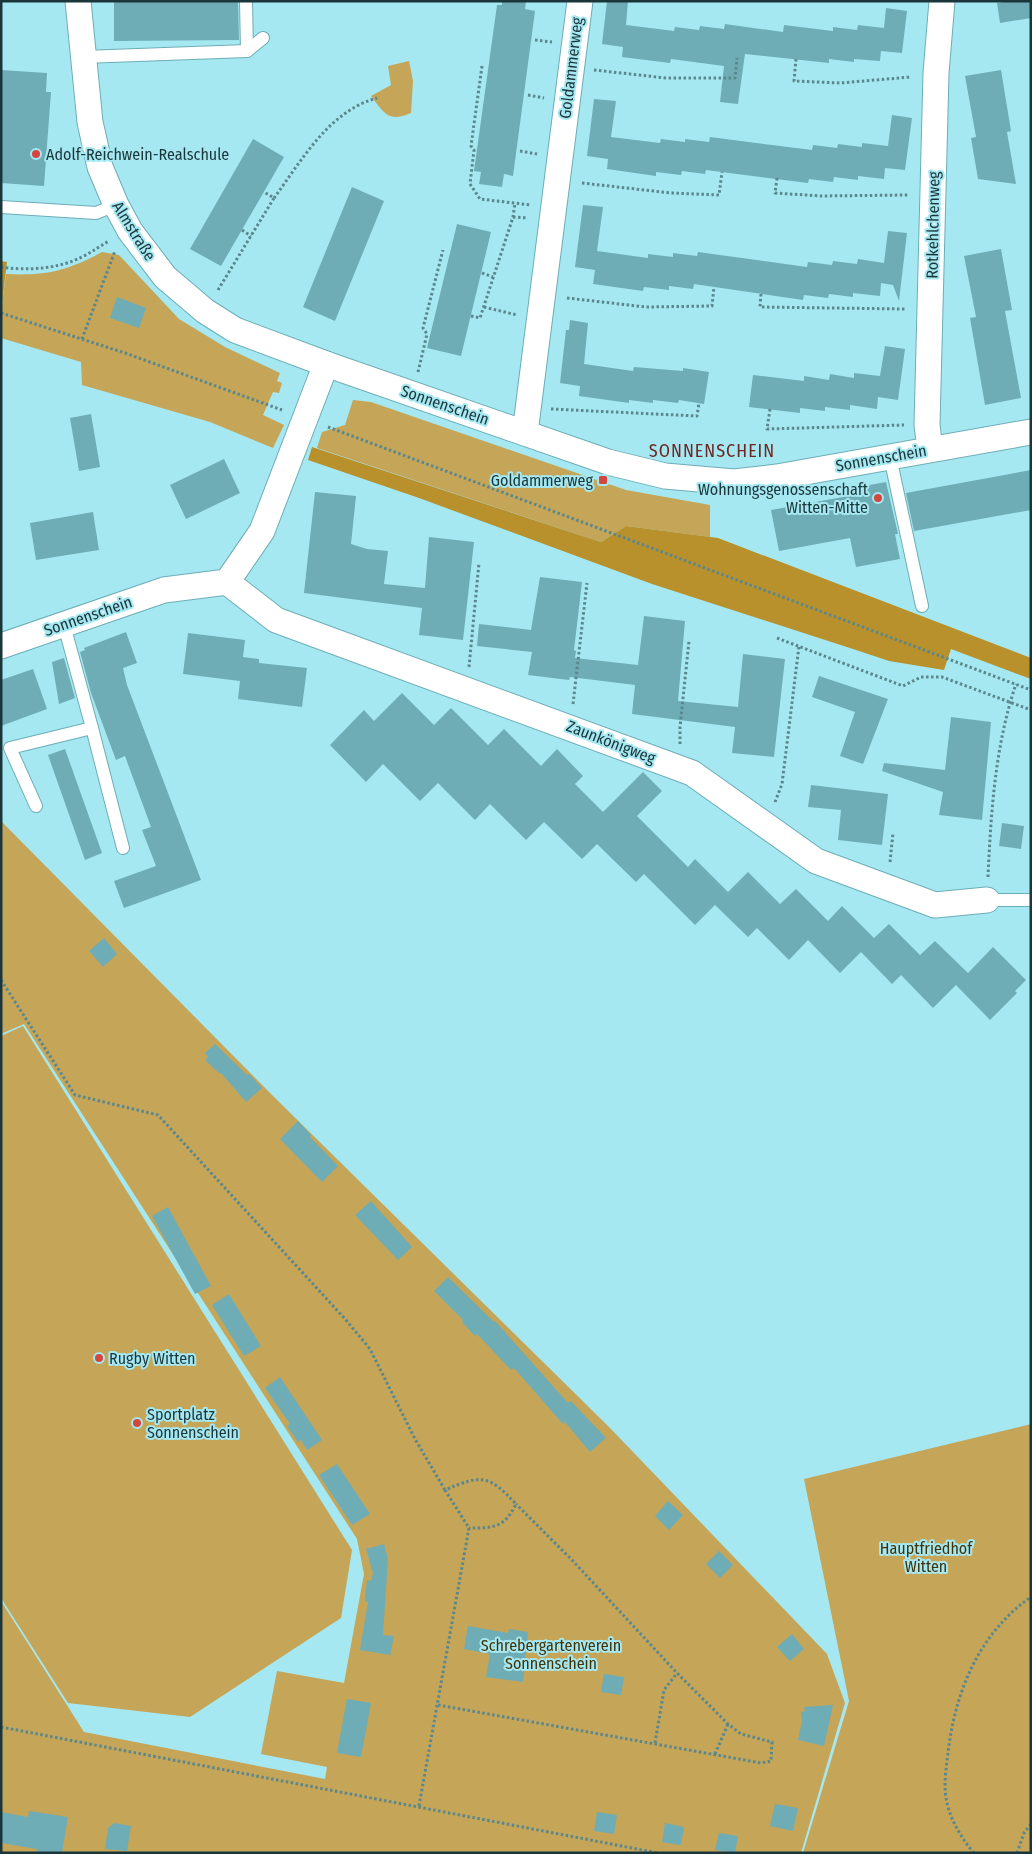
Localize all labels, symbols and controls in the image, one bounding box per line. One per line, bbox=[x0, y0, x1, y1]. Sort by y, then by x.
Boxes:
street label: Goldammerweg bbox=[555, 16, 587, 120]
place label: Adolf-Reichwein-Realschule bbox=[46, 145, 229, 164]
marker: Adolf-Reichwein-Realschule bbox=[30, 148, 42, 160]
street label: Rotkehlchenweg bbox=[923, 171, 943, 279]
street label: Almstraße bbox=[108, 198, 160, 264]
street label: Sonnenschein bbox=[398, 381, 492, 429]
district label: SONNENSCHEIN bbox=[649, 440, 775, 462]
street label: Sonnenschein bbox=[834, 441, 928, 475]
place label: Goldammerweg bbox=[491, 471, 593, 490]
marker: Goldammerweg bbox=[597, 474, 609, 486]
place label: Wohnungsgenossenschaft Witten-Mitte bbox=[698, 480, 869, 517]
marker: Wohnungsgenossenschaft Witten-Mitte bbox=[872, 492, 884, 504]
street label: Sonnenschein bbox=[41, 592, 135, 640]
street label: Zaunkönigweg bbox=[564, 716, 659, 768]
place label: Rugby Witten bbox=[109, 1349, 196, 1368]
marker: Rugby Witten bbox=[93, 1352, 105, 1364]
place label: Sportplatz Sonnenschein bbox=[147, 1405, 239, 1442]
marker: Sportplatz Sonnenschein bbox=[131, 1417, 143, 1429]
park label: Hauptfriedhof Witten bbox=[880, 1539, 973, 1576]
park label: Schrebergartenverein Sonnenschein bbox=[481, 1636, 621, 1673]

